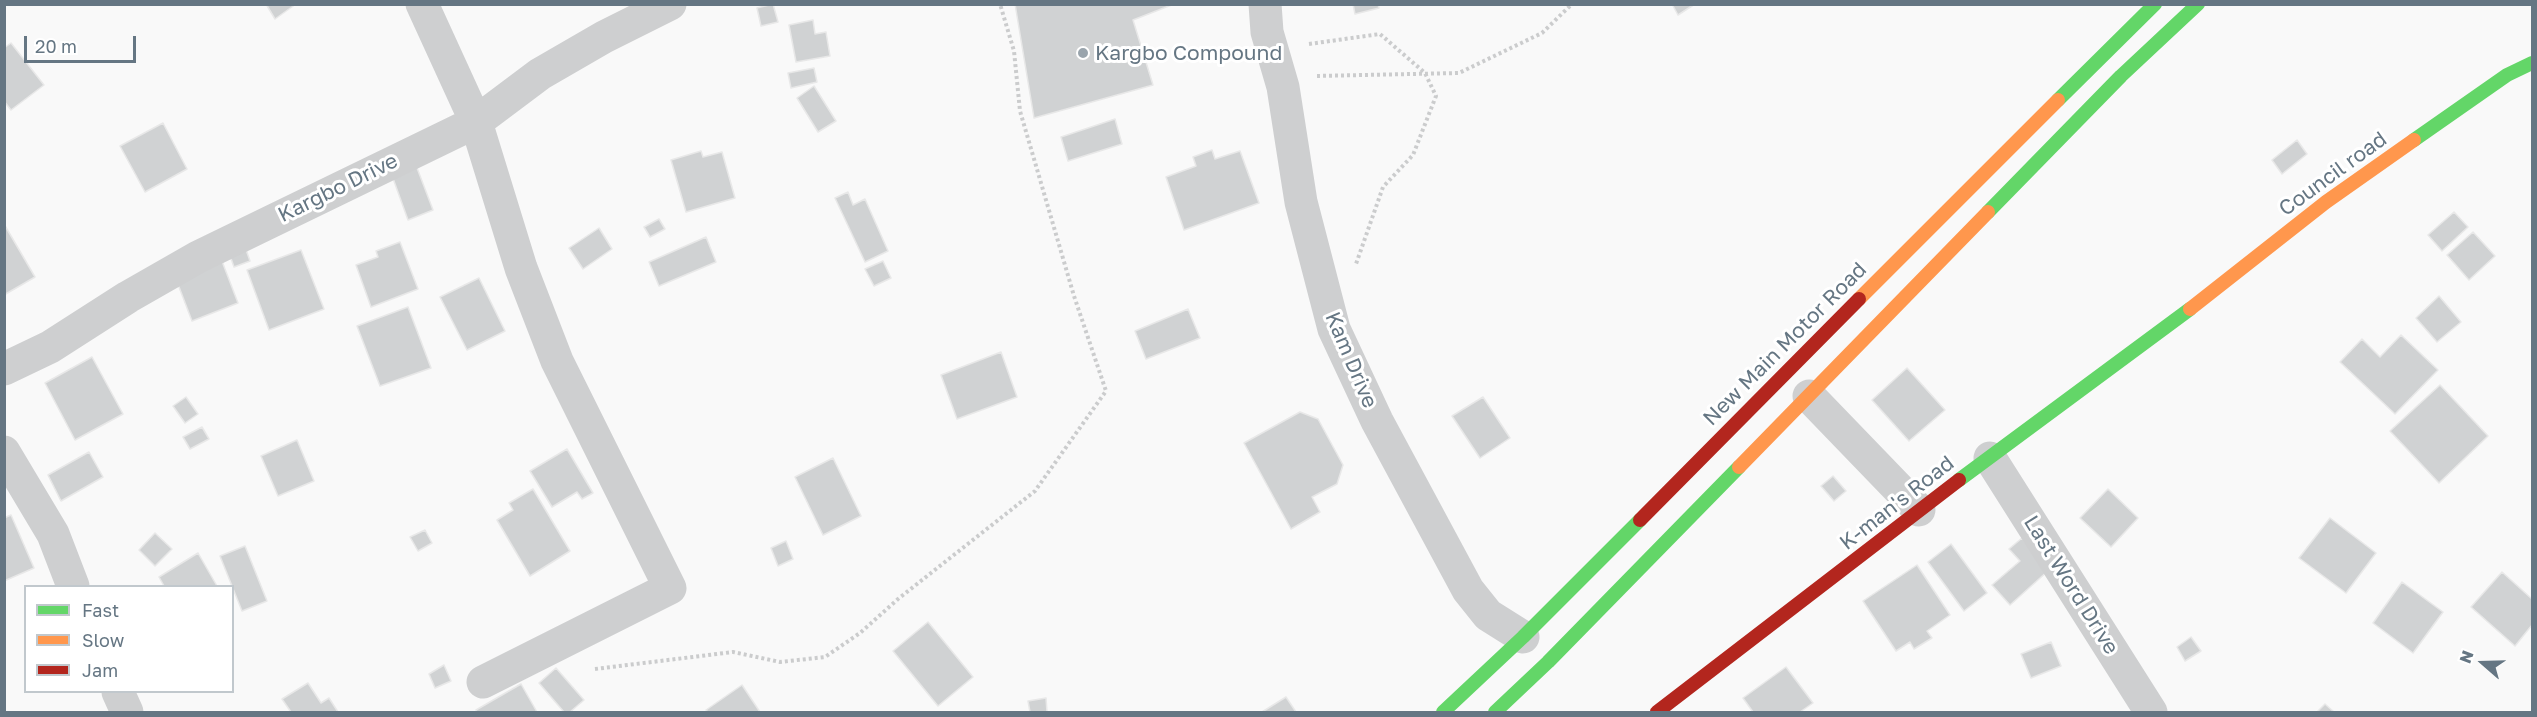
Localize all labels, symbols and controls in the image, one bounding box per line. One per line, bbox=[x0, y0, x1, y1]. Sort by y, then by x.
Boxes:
scale bar bbox=[27, 24, 140, 62]
text: 20 m bbox=[35, 35, 77, 57]
place label: Kargbo Compound bbox=[1095, 40, 1282, 66]
marker: Kargbo Compound bbox=[1076, 46, 1090, 60]
street label: Council road bbox=[2274, 127, 2392, 221]
street label: Kargbo Drive bbox=[274, 148, 402, 228]
street label: New Main Motor Road bbox=[1698, 257, 1872, 431]
street label: Kam Drive bbox=[1319, 308, 1383, 412]
street label: K-man's Road bbox=[1835, 451, 1959, 555]
street label: Last Word Drive bbox=[2018, 511, 2124, 659]
legend bbox=[24, 585, 234, 693]
text: Fast bbox=[82, 599, 119, 621]
text: Slow bbox=[82, 629, 124, 651]
north arrow bbox=[2453, 633, 2513, 693]
text: N bbox=[2455, 648, 2478, 666]
text: Jam bbox=[82, 659, 118, 681]

